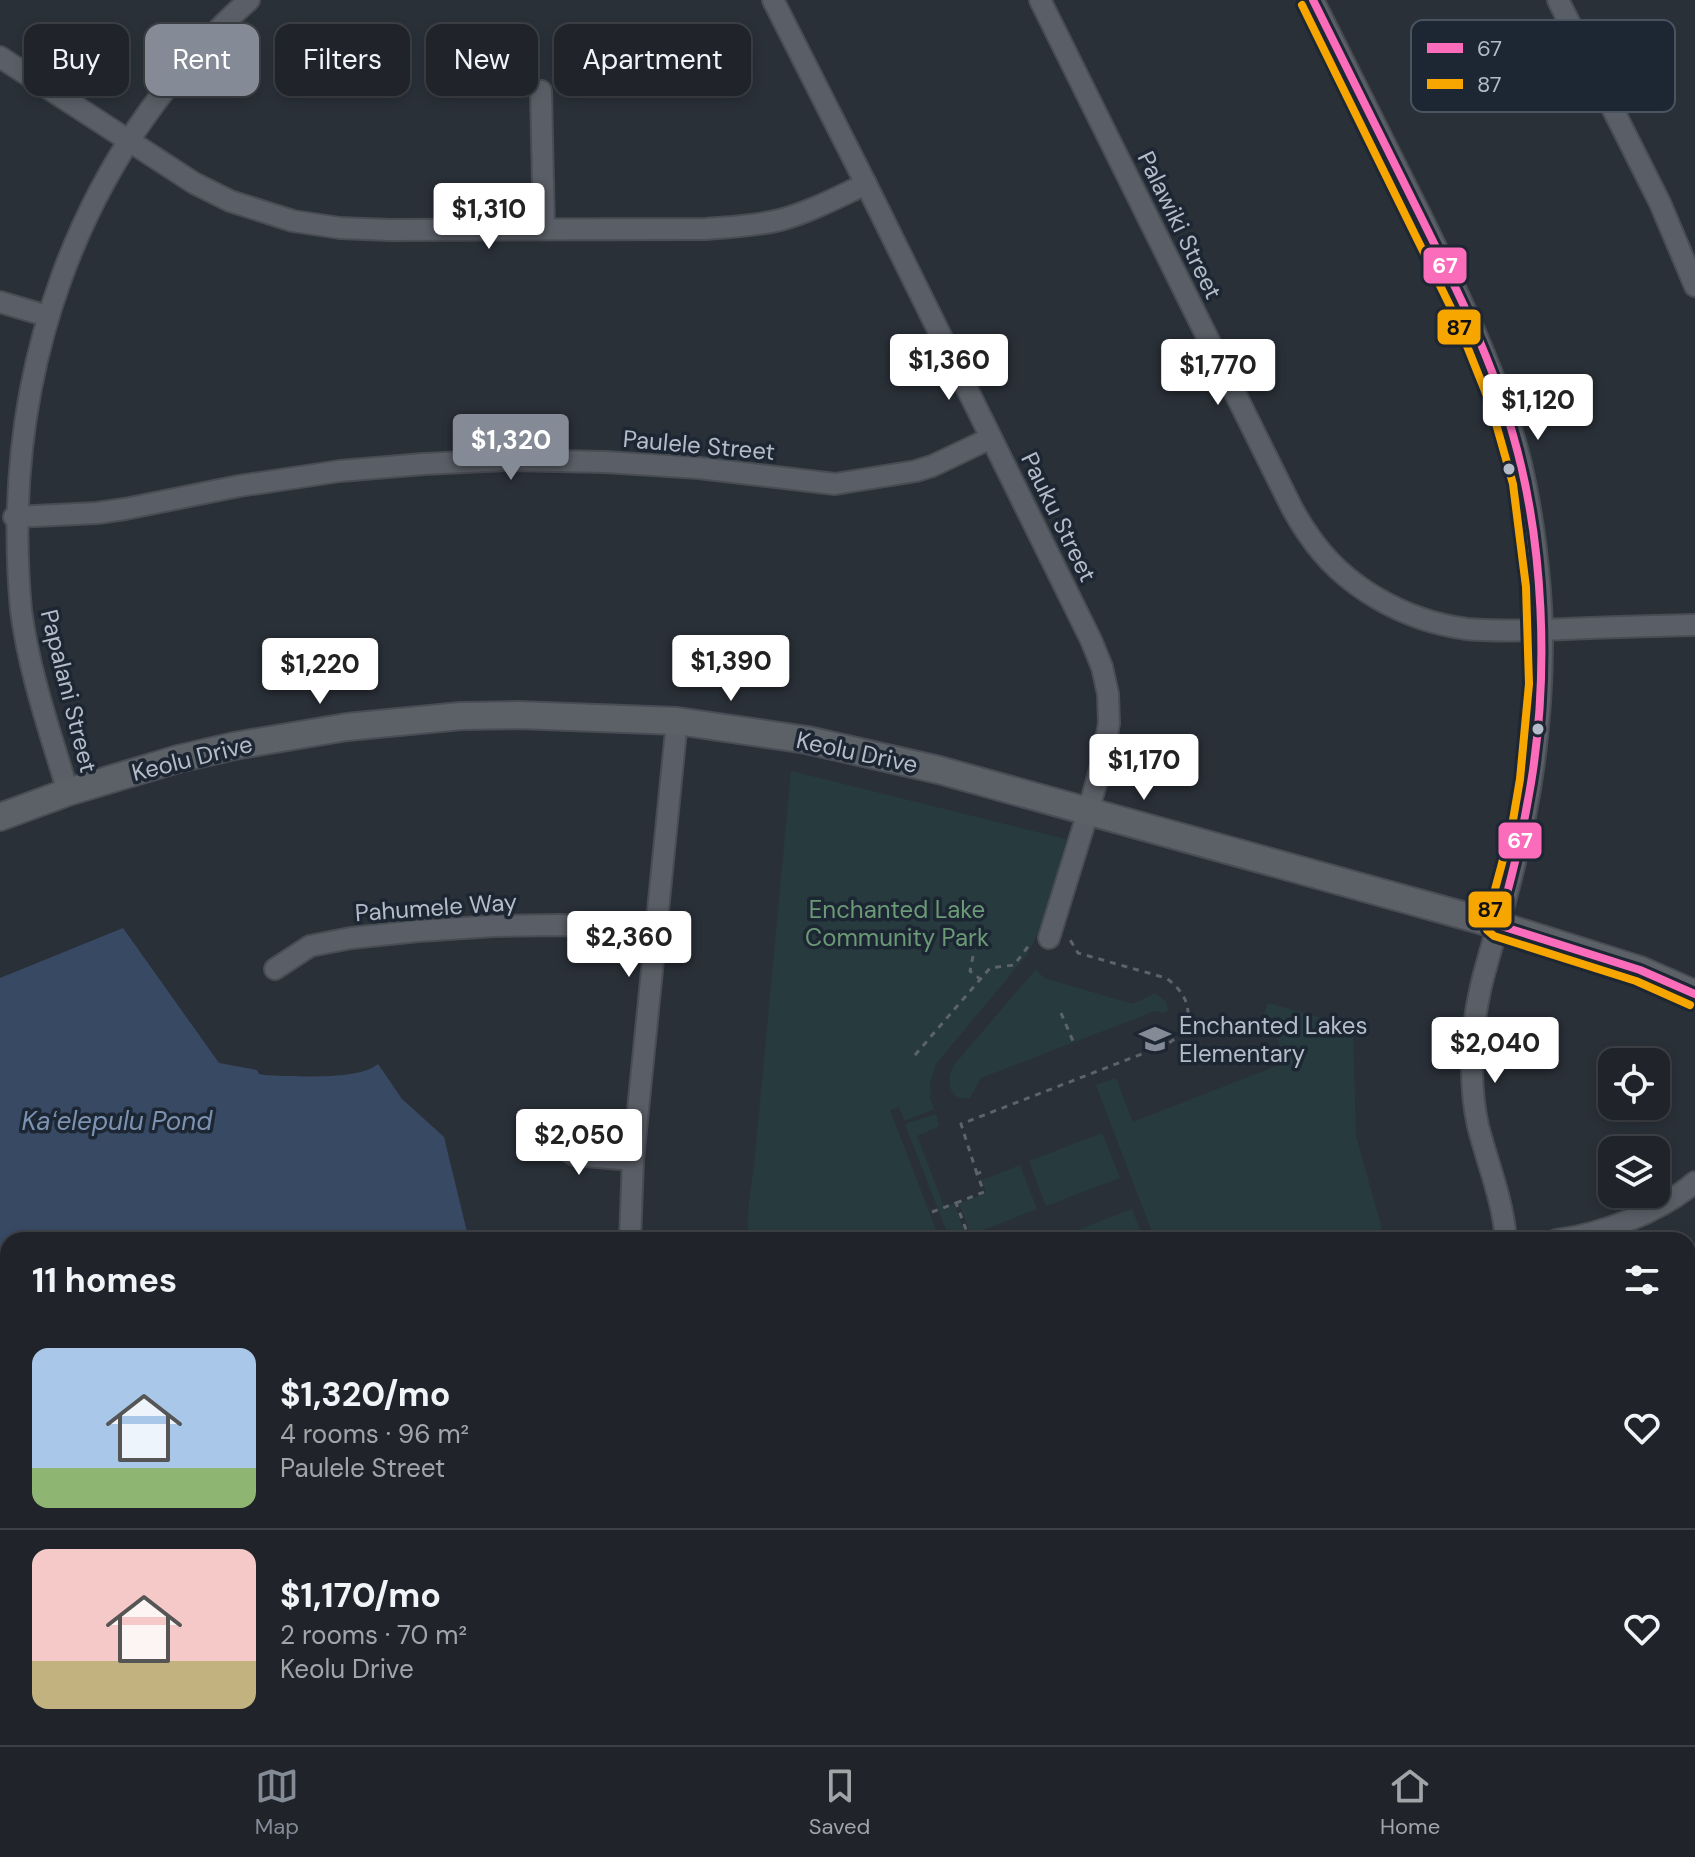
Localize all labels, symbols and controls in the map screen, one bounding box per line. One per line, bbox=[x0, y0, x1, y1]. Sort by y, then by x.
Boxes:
legend bbox=[1411, 20, 1675, 112]
chip: Buy bbox=[24, 24, 129, 96]
chip: Rent bbox=[145, 24, 259, 96]
chip: Filters bbox=[275, 24, 410, 96]
chip: New bbox=[426, 24, 538, 96]
chip: Apartment bbox=[554, 24, 751, 96]
text: 67 bbox=[1477, 34, 1502, 63]
text: 87 bbox=[1477, 70, 1502, 99]
street label: Palawiki Street bbox=[1131, 146, 1229, 304]
pin: $1,310 bbox=[424, 183, 554, 251]
text: $1,310 bbox=[452, 192, 526, 226]
line badge: 67 bbox=[1422, 246, 1468, 285]
text: 67 bbox=[1432, 251, 1458, 280]
line badge: 87 bbox=[1436, 308, 1482, 346]
text: 87 bbox=[1446, 313, 1472, 342]
pin: $1,360 bbox=[884, 334, 1014, 402]
pin: $1,770 bbox=[1153, 339, 1283, 407]
text: $1,360 bbox=[908, 343, 990, 377]
text: $1,770 bbox=[1179, 348, 1257, 382]
pin: $1,120 bbox=[1473, 374, 1603, 442]
text: $1,120 bbox=[1501, 383, 1575, 417]
pin: $1,320 bbox=[446, 414, 576, 482]
text: $1,320 bbox=[471, 423, 551, 457]
street label: Paulele Street bbox=[622, 423, 776, 467]
street label: Pauku Street bbox=[1014, 447, 1104, 587]
unlabelled marker bbox=[1501, 461, 1517, 477]
street label: Papalani Street bbox=[34, 606, 104, 776]
pin: $1,390 bbox=[666, 635, 796, 703]
pin: $1,220 bbox=[255, 638, 385, 706]
text: $1,390 bbox=[690, 644, 772, 678]
text: $1,220 bbox=[280, 647, 360, 681]
unlabelled marker bbox=[1530, 721, 1546, 737]
street label: Keolu Drive bbox=[793, 724, 921, 780]
street label: Keolu Drive bbox=[128, 728, 256, 788]
pin: $1,170 bbox=[1079, 734, 1209, 802]
text: $1,170 bbox=[1107, 743, 1181, 777]
line badge: 67 bbox=[1497, 821, 1543, 860]
text: 67 bbox=[1507, 826, 1533, 855]
street label: Pahumele Way bbox=[354, 886, 518, 928]
line badge: 87 bbox=[1467, 890, 1513, 929]
park label: Enchanted Lake Community Park bbox=[805, 894, 989, 953]
text: 87 bbox=[1477, 895, 1503, 924]
pin: $2,360 bbox=[564, 911, 694, 979]
text: $2,360 bbox=[585, 920, 673, 954]
place label: Enchanted Lakes Elementary bbox=[1179, 1010, 1367, 1069]
pin: $2,040 bbox=[1430, 1017, 1560, 1085]
school or university icon: Enchanted Lakes Elementary bbox=[1138, 1022, 1172, 1056]
text: $2,040 bbox=[1450, 1026, 1540, 1060]
map controls bbox=[1598, 1048, 1670, 1208]
button: locate bbox=[1598, 1048, 1670, 1120]
water label: Kaʻelepulu Pond bbox=[22, 1104, 213, 1138]
pin: $2,050 bbox=[514, 1109, 644, 1177]
text: $2,050 bbox=[534, 1118, 624, 1152]
button: layers bbox=[1598, 1136, 1670, 1208]
text: 11 homes bbox=[32, 1258, 177, 1303]
icon: filters bbox=[1620, 1258, 1664, 1302]
text: $1,320/mo bbox=[280, 1372, 450, 1417]
icon: home bbox=[96, 1380, 192, 1476]
icon: heart bbox=[1620, 1406, 1664, 1450]
text: 4 rooms · 96 m² bbox=[280, 1417, 469, 1451]
text: Paulele Street bbox=[280, 1451, 445, 1485]
text: $1,170/mo bbox=[280, 1573, 441, 1618]
icon: home bbox=[96, 1581, 192, 1677]
icon: heart bbox=[1620, 1607, 1664, 1651]
text: 2 rooms · 70 m² bbox=[280, 1618, 467, 1652]
text: Keolu Drive bbox=[280, 1652, 414, 1686]
tab: Map bbox=[255, 1764, 299, 1841]
tab: Saved bbox=[809, 1764, 870, 1841]
tab: Home bbox=[1380, 1764, 1440, 1841]

